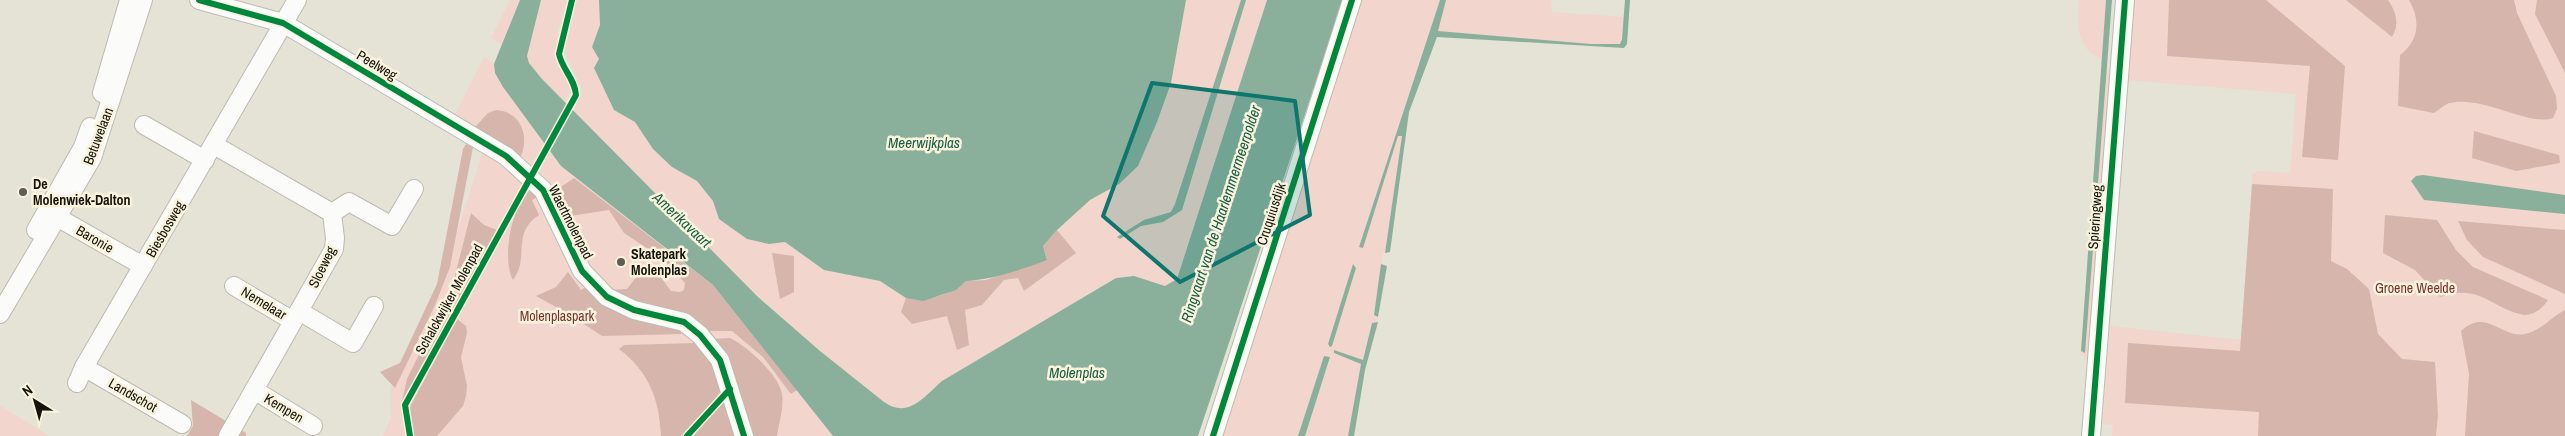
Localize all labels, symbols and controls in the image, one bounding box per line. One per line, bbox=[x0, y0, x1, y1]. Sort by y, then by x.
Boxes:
street label: Peelweg bbox=[353, 46, 401, 84]
water label: Ringvaart van de Haarlemmermeerpolder bbox=[1175, 102, 1266, 325]
street label: Betuwelaan bbox=[79, 105, 117, 167]
water label: Meerwijkplas bbox=[888, 132, 960, 153]
place label: De Molenwiek-Dalton bbox=[33, 175, 131, 209]
street label: Cruquiusdijk bbox=[1252, 180, 1290, 247]
street label: Waertmolenpad bbox=[545, 182, 597, 262]
street label: Spieringweg bbox=[2084, 184, 2106, 250]
marker: De Molenwiek-Dalton bbox=[17, 186, 29, 198]
water label: Amerikavaart bbox=[648, 186, 717, 253]
street label: Biesbosweg bbox=[142, 197, 189, 261]
street label: Baronie bbox=[73, 221, 117, 257]
street label: Schalckwijker Molenpad bbox=[411, 241, 487, 357]
street label: Sloeweg bbox=[304, 243, 340, 291]
place label: Skatepark Molenplas bbox=[631, 245, 687, 279]
marker: Skatepark Molenplas bbox=[615, 256, 627, 268]
park label: Groene Weelde bbox=[2375, 279, 2455, 297]
street label: Nemelaar bbox=[238, 282, 290, 324]
park label: Molenplaspark bbox=[520, 307, 595, 325]
water label: Molenplas bbox=[1049, 362, 1105, 383]
street label: Landschot bbox=[106, 374, 160, 416]
north arrow bbox=[10, 376, 60, 426]
text: N bbox=[18, 381, 36, 400]
street label: Kempen bbox=[261, 389, 307, 427]

